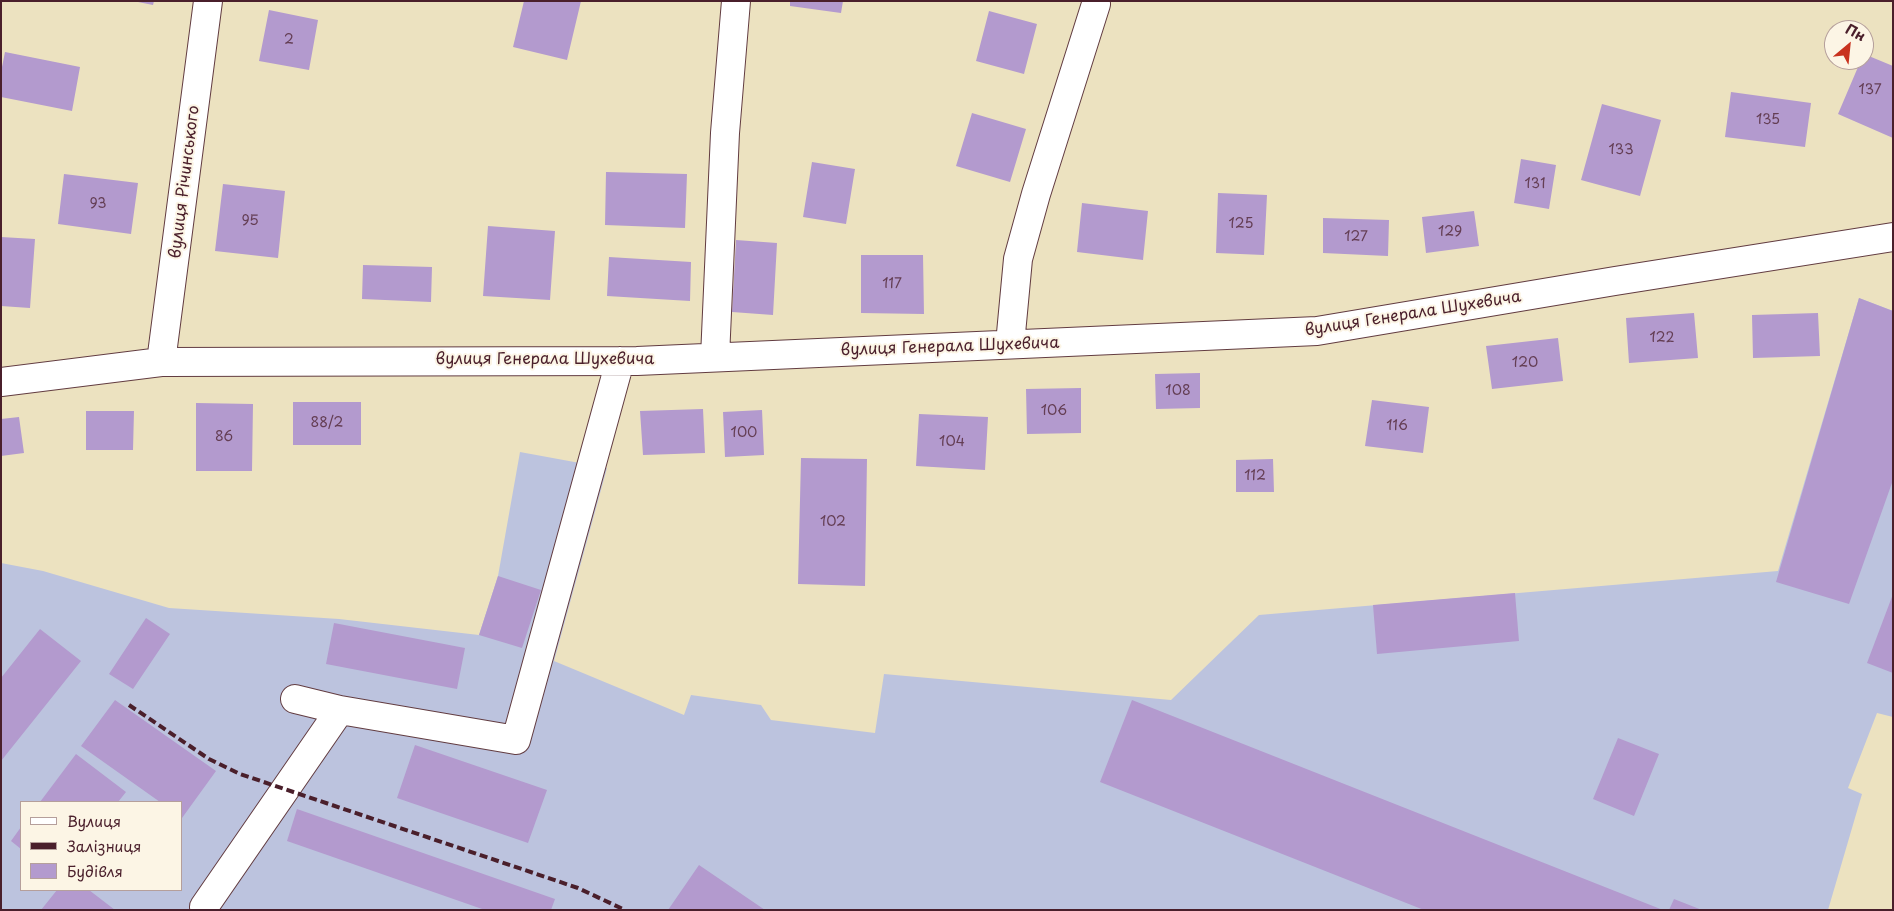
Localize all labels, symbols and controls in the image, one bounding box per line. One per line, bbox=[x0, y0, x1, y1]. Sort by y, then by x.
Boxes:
text: Пн bbox=[1842, 18, 1870, 46]
north arrow bbox=[1824, 20, 1874, 70]
house number: 2 bbox=[284, 32, 294, 48]
house number: 137 bbox=[1858, 82, 1882, 98]
street label: вулиця Річинського bbox=[166, 104, 204, 260]
house number: 135 bbox=[1756, 112, 1780, 128]
house number: 133 bbox=[1608, 142, 1634, 158]
house number: 131 bbox=[1525, 176, 1545, 192]
house number: 93 bbox=[89, 196, 107, 212]
house number: 95 bbox=[241, 213, 259, 229]
house number: 125 bbox=[1229, 216, 1253, 232]
house number: 129 bbox=[1438, 224, 1462, 240]
house number: 127 bbox=[1344, 229, 1368, 245]
house number: 117 bbox=[882, 276, 902, 292]
street label: вулиця Генерала Шухевича bbox=[1303, 287, 1523, 341]
house number: 122 bbox=[1649, 330, 1675, 346]
street label: вулиця Генерала Шухевича bbox=[840, 334, 1060, 360]
street label: вулиця Генерала Шухевича bbox=[436, 350, 654, 370]
house number: 120 bbox=[1512, 355, 1538, 371]
house number: 108 bbox=[1165, 383, 1191, 399]
house number: 106 bbox=[1041, 403, 1067, 419]
house number: 88/2 bbox=[311, 415, 343, 431]
house number: 116 bbox=[1386, 418, 1408, 434]
house number: 100 bbox=[731, 425, 757, 441]
house number: 86 bbox=[215, 429, 233, 445]
house number: 104 bbox=[939, 434, 965, 450]
house number: 112 bbox=[1244, 468, 1266, 484]
house number: 102 bbox=[820, 514, 846, 530]
legend bbox=[20, 801, 182, 891]
text: Вулиця bbox=[67, 809, 121, 832]
text: Залізниця bbox=[67, 834, 141, 857]
text: Будівля bbox=[67, 859, 123, 882]

